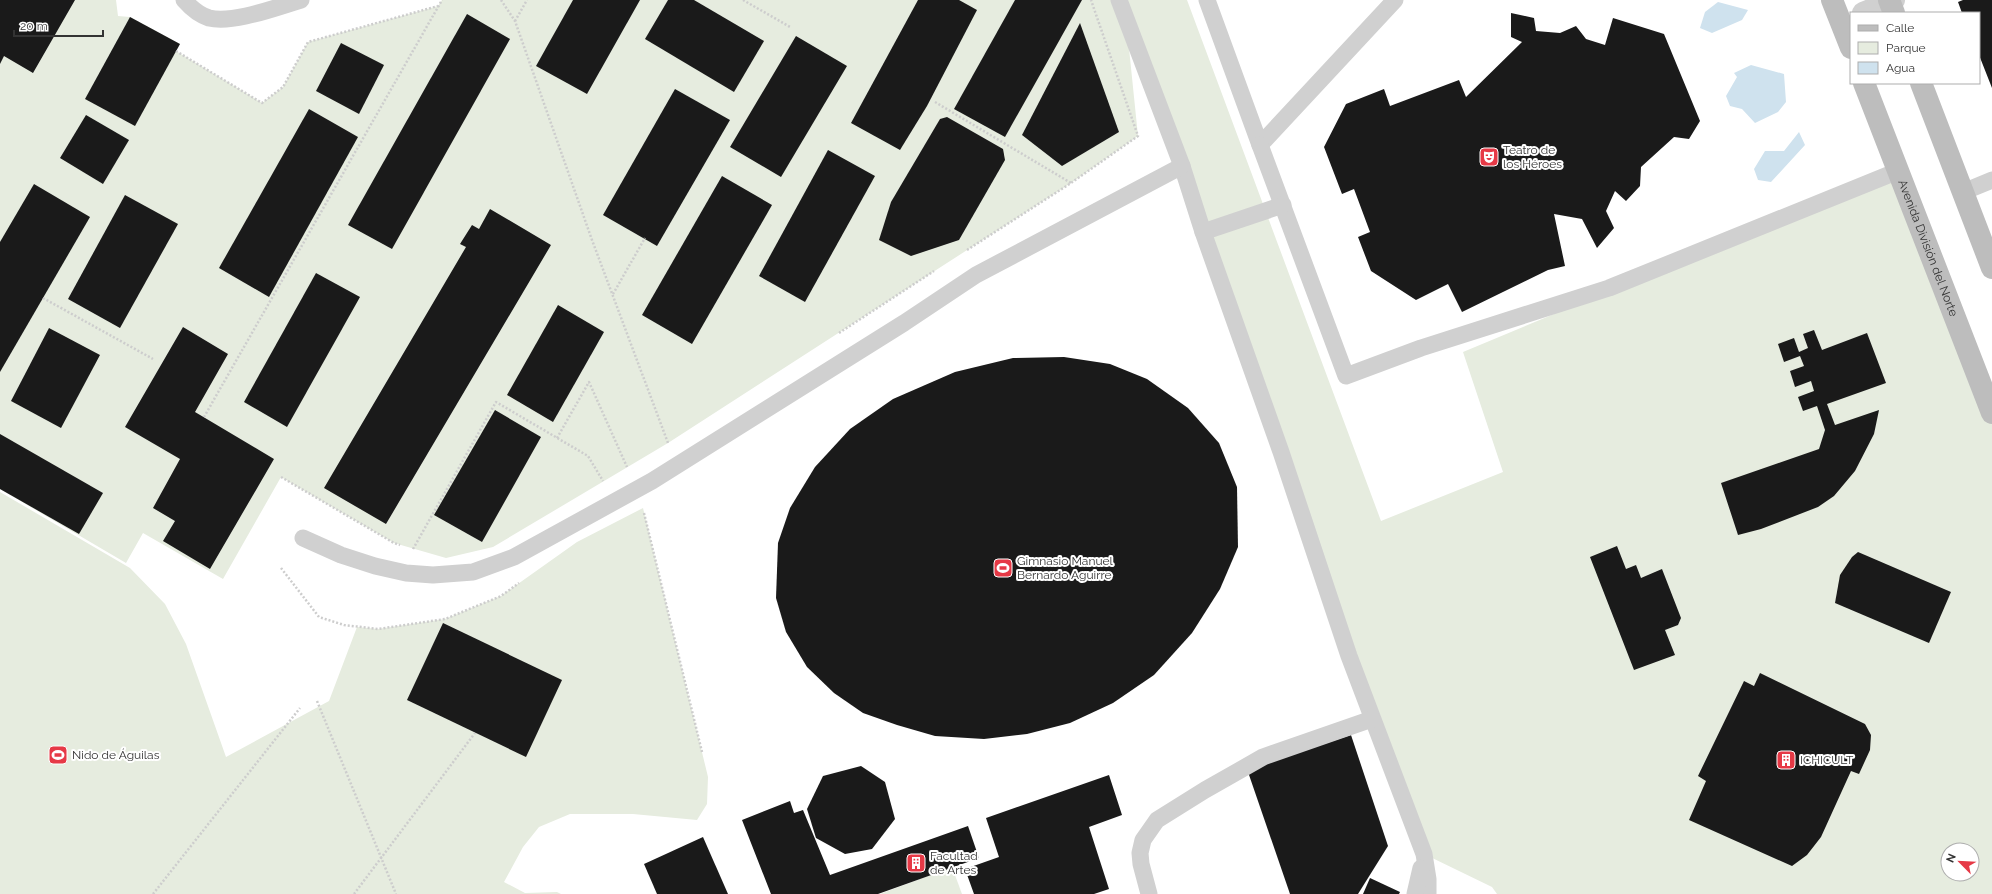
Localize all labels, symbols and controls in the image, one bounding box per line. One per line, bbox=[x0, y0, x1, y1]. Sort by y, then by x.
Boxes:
scale bar bbox=[14, 12, 103, 38]
legend bbox=[1850, 12, 1980, 84]
text: 20 m bbox=[20, 19, 48, 33]
text: Calle bbox=[1886, 21, 1914, 35]
text: Parque bbox=[1886, 41, 1926, 55]
text: Agua bbox=[1886, 61, 1915, 75]
place label: Teatro de los Héroes bbox=[1503, 143, 1562, 171]
theatre icon: Teatro de los Héroes bbox=[1478, 146, 1500, 168]
street label: Avenida División del Norte bbox=[1895, 178, 1961, 318]
place label: Gimnasio Manuel Bernardo Aguirre bbox=[1017, 554, 1114, 582]
sports icon: Gimnasio Manuel Bernardo Aguirre bbox=[992, 557, 1014, 579]
sports icon: Nido de Águilas bbox=[47, 744, 69, 766]
place label: Nido de Águilas bbox=[72, 748, 160, 762]
building icon: ICHICULT bbox=[1775, 749, 1797, 771]
place label: ICHICULT bbox=[1800, 753, 1854, 767]
north arrow bbox=[1940, 842, 1980, 882]
place label: Facultad de Artes bbox=[930, 849, 978, 877]
building icon: Facultad de Artes bbox=[905, 852, 927, 874]
text: N bbox=[1944, 852, 1959, 865]

